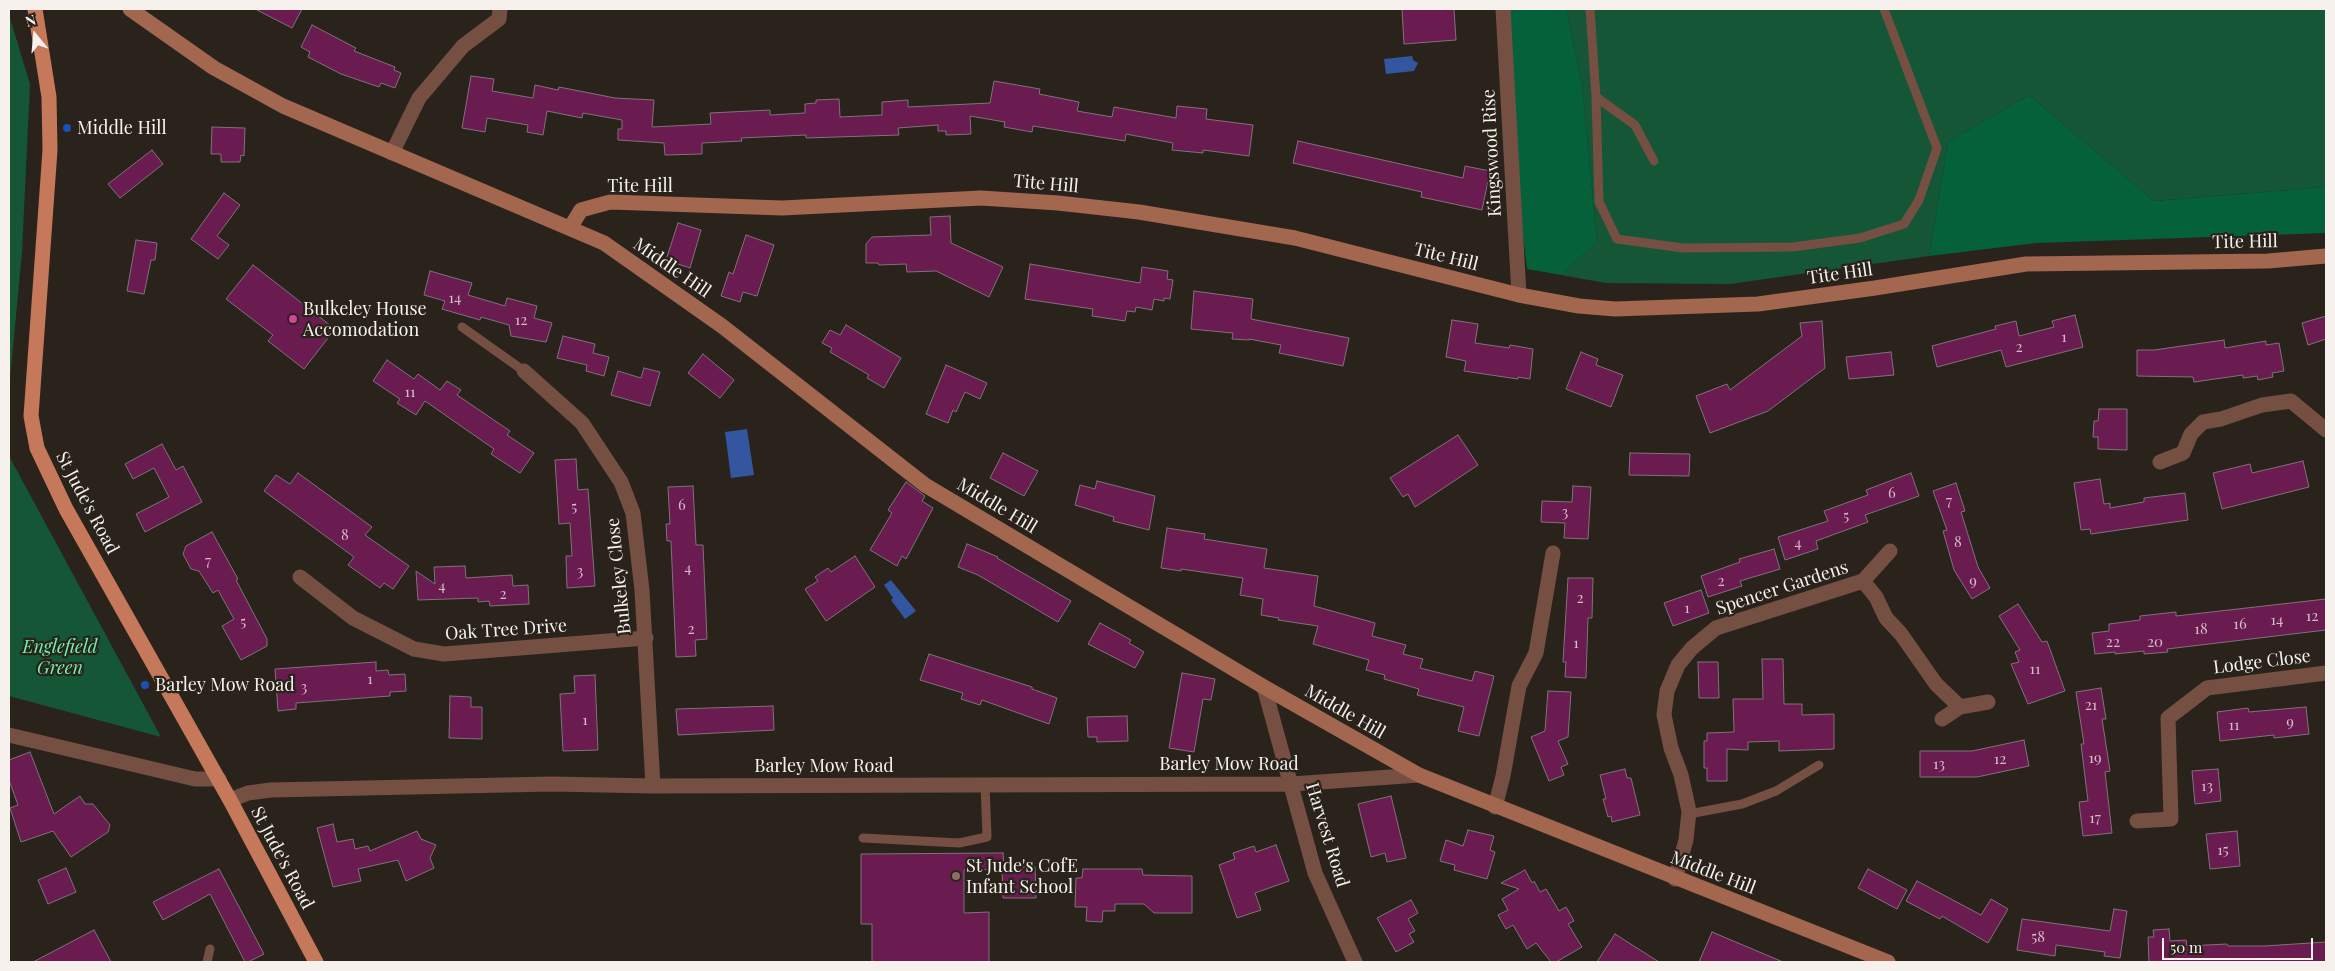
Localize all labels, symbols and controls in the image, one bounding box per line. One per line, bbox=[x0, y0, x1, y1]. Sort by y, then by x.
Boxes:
north arrow bbox=[10, 10, 60, 60]
text: N bbox=[23, 10, 38, 31]
street label: Kingswood Rise bbox=[1478, 89, 1506, 217]
place label: Middle Hill bbox=[77, 117, 167, 139]
marker: Middle Hill bbox=[61, 122, 73, 134]
street label: Tite Hill bbox=[1012, 170, 1080, 198]
street label: Tite Hill bbox=[607, 175, 673, 197]
street label: Tite Hill bbox=[2212, 231, 2278, 253]
street label: Middle Hill bbox=[629, 233, 715, 303]
street label: Tite Hill bbox=[1412, 239, 1480, 275]
street label: Tite Hill bbox=[1806, 259, 1874, 289]
house number: 14 bbox=[449, 289, 461, 307]
place label: Bulkeley House Accomodation bbox=[303, 298, 427, 340]
house number: 12 bbox=[515, 311, 527, 329]
marker: Bulkeley House Accomodation bbox=[287, 313, 299, 325]
house number: 1 bbox=[2061, 328, 2067, 346]
house number: 2 bbox=[2015, 338, 2023, 356]
house number: 11 bbox=[404, 383, 416, 401]
street label: St Jude's Road bbox=[51, 448, 123, 558]
street label: Middle Hill bbox=[953, 474, 1041, 538]
house number: 6 bbox=[1888, 484, 1896, 502]
house number: 7 bbox=[1946, 492, 1952, 510]
house number: 6 bbox=[678, 496, 686, 514]
house number: 5 bbox=[571, 498, 577, 516]
house number: 3 bbox=[1562, 503, 1568, 521]
house number: 5 bbox=[1843, 507, 1849, 525]
street label: Bulkeley Close bbox=[602, 517, 636, 635]
house number: 8 bbox=[341, 526, 349, 544]
house number: 8 bbox=[1954, 533, 1962, 551]
house number: 4 bbox=[1794, 534, 1802, 552]
house number: 7 bbox=[205, 552, 211, 570]
street label: Spencer Gardens bbox=[1713, 556, 1851, 620]
house number: 4 bbox=[684, 559, 692, 577]
house number: 3 bbox=[577, 562, 583, 580]
house number: 2 bbox=[1717, 572, 1725, 590]
house number: 9 bbox=[1969, 572, 1977, 590]
house number: 4 bbox=[438, 577, 446, 595]
house number: 2 bbox=[499, 585, 507, 603]
house number: 2 bbox=[1576, 589, 1584, 607]
house number: 1 bbox=[1684, 599, 1690, 617]
house number: 12 bbox=[2306, 607, 2318, 625]
house number: 14 bbox=[2271, 611, 2283, 629]
house number: 5 bbox=[240, 613, 246, 631]
street label: Oak Tree Drive bbox=[444, 615, 568, 645]
house number: 16 bbox=[2233, 615, 2247, 633]
house number: 2 bbox=[687, 620, 695, 638]
house number: 18 bbox=[2194, 620, 2208, 638]
house number: 22 bbox=[2106, 633, 2120, 651]
house number: 20 bbox=[2147, 633, 2163, 651]
house number: 1 bbox=[1573, 634, 1579, 652]
park label: Englefield Green bbox=[22, 636, 98, 679]
street label: Lodge Close bbox=[2212, 645, 2312, 679]
house number: 11 bbox=[2029, 660, 2041, 678]
house number: 1 bbox=[367, 670, 373, 688]
place label: Barley Mow Road bbox=[155, 674, 295, 696]
house number: 3 bbox=[301, 678, 307, 696]
marker: Barley Mow Road bbox=[139, 679, 151, 691]
street label: Middle Hill bbox=[1301, 680, 1389, 744]
house number: 21 bbox=[2085, 696, 2097, 714]
house number: 1 bbox=[582, 711, 588, 729]
house number: 9 bbox=[2286, 713, 2294, 731]
house number: 11 bbox=[2228, 716, 2240, 734]
house number: 19 bbox=[2088, 749, 2102, 767]
house number: 12 bbox=[1994, 750, 2006, 768]
street label: Barley Mow Road bbox=[1159, 753, 1299, 775]
street label: Barley Mow Road bbox=[754, 755, 894, 777]
house number: 13 bbox=[1933, 755, 1945, 773]
house number: 13 bbox=[2201, 777, 2213, 795]
street label: Harvest Road bbox=[1301, 780, 1353, 890]
street label: St Jude's Road bbox=[246, 803, 318, 913]
house number: 17 bbox=[2089, 809, 2101, 827]
house number: 15 bbox=[2217, 841, 2229, 859]
street label: Middle Hill bbox=[1667, 847, 1759, 899]
place label: St Jude's CofE Infant School bbox=[966, 855, 1078, 898]
marker: St Jude's CofE Infant School bbox=[950, 870, 962, 882]
house number: 58 bbox=[2031, 928, 2045, 946]
scale bar bbox=[2165, 928, 2316, 960]
text: 50 m bbox=[2170, 937, 2202, 957]

